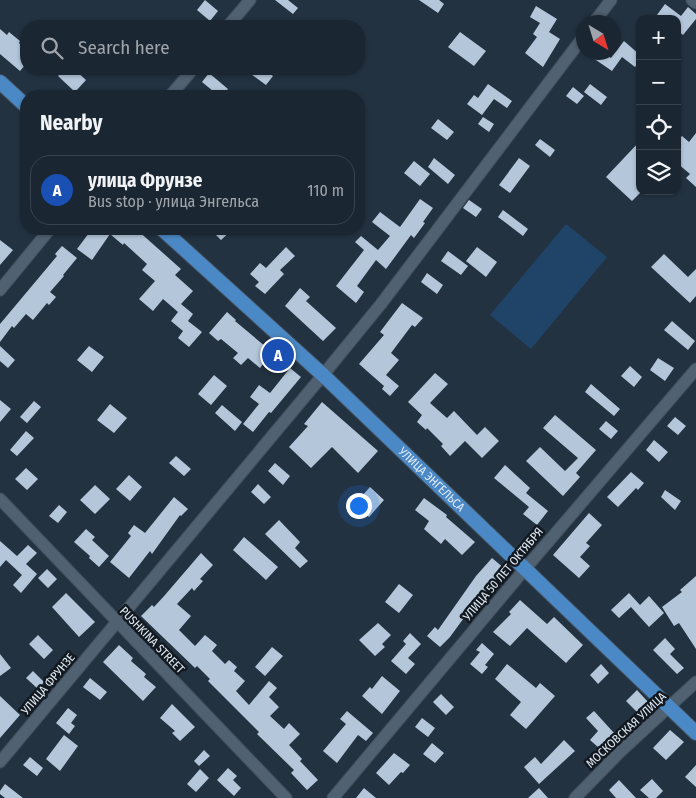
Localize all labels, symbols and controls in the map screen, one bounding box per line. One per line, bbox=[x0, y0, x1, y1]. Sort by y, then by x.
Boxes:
north arrow bbox=[576, 15, 621, 60]
map controls bbox=[636, 15, 681, 195]
button: + bbox=[636, 15, 681, 60]
search box bbox=[20, 20, 365, 75]
icon: search bbox=[38, 34, 66, 62]
text: Search here bbox=[78, 36, 170, 59]
button: − bbox=[636, 60, 681, 105]
button: locate bbox=[636, 105, 681, 150]
text: Nearby bbox=[40, 110, 102, 136]
button: layers bbox=[636, 150, 681, 195]
text: улица Фрунзе bbox=[88, 169, 202, 192]
text: A bbox=[53, 181, 61, 200]
text: 110 m bbox=[307, 181, 344, 200]
text: Bus stop · улица Энгельса bbox=[88, 192, 259, 211]
pin: A bbox=[262, 336, 294, 374]
street label: УЛИЦА ЭНГЕЛЬСА bbox=[395, 444, 468, 515]
your location bbox=[346, 493, 372, 519]
street label: УЛИЦА 50 ЛЕТ ОКТЯБРЯ bbox=[459, 525, 546, 624]
street label: PUSHKINA STREET bbox=[117, 604, 188, 676]
street label: УЛИЦА ФРУНЗЕ bbox=[18, 650, 78, 718]
street label: МОСКОВСКАЯ УЛИЦА bbox=[583, 689, 669, 771]

